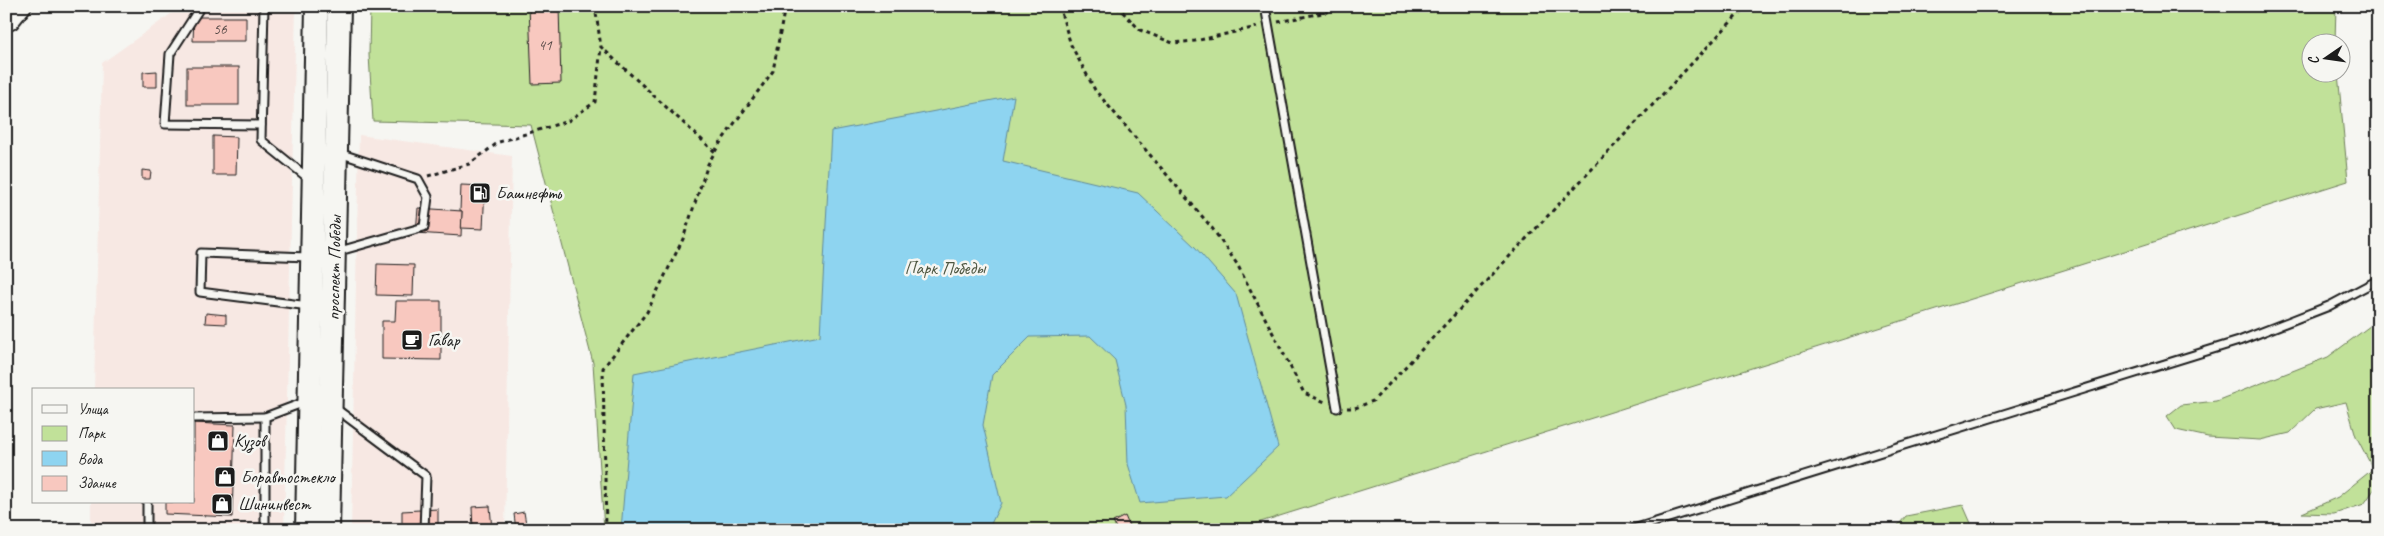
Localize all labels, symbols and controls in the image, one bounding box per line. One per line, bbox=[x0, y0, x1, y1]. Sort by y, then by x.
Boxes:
house number: 56 bbox=[213, 20, 228, 39]
north arrow bbox=[2302, 32, 2352, 82]
house number: 41 bbox=[538, 36, 553, 55]
text: С bbox=[2304, 53, 2323, 66]
fuel station icon: Башнефть bbox=[468, 181, 492, 205]
place label: Башнефть bbox=[496, 182, 562, 204]
street label: проспект Победы bbox=[322, 214, 346, 320]
park label: Парк Победы bbox=[905, 257, 987, 279]
cafe icon: Гавар bbox=[400, 328, 424, 352]
place label: Гавар bbox=[428, 329, 461, 351]
legend bbox=[32, 388, 195, 504]
text: Улица bbox=[78, 400, 109, 419]
text: Парк bbox=[78, 424, 106, 443]
shop icon: Кузов bbox=[206, 429, 230, 453]
place label: Кузов bbox=[234, 430, 268, 453]
text: Вода bbox=[78, 450, 103, 469]
shop icon: Боравтостекло bbox=[213, 465, 237, 489]
place label: Боравтостекло bbox=[241, 466, 336, 488]
text: Здание bbox=[78, 474, 117, 493]
shop icon: Шининвест bbox=[210, 492, 234, 516]
place label: Шининвест bbox=[238, 493, 312, 515]

